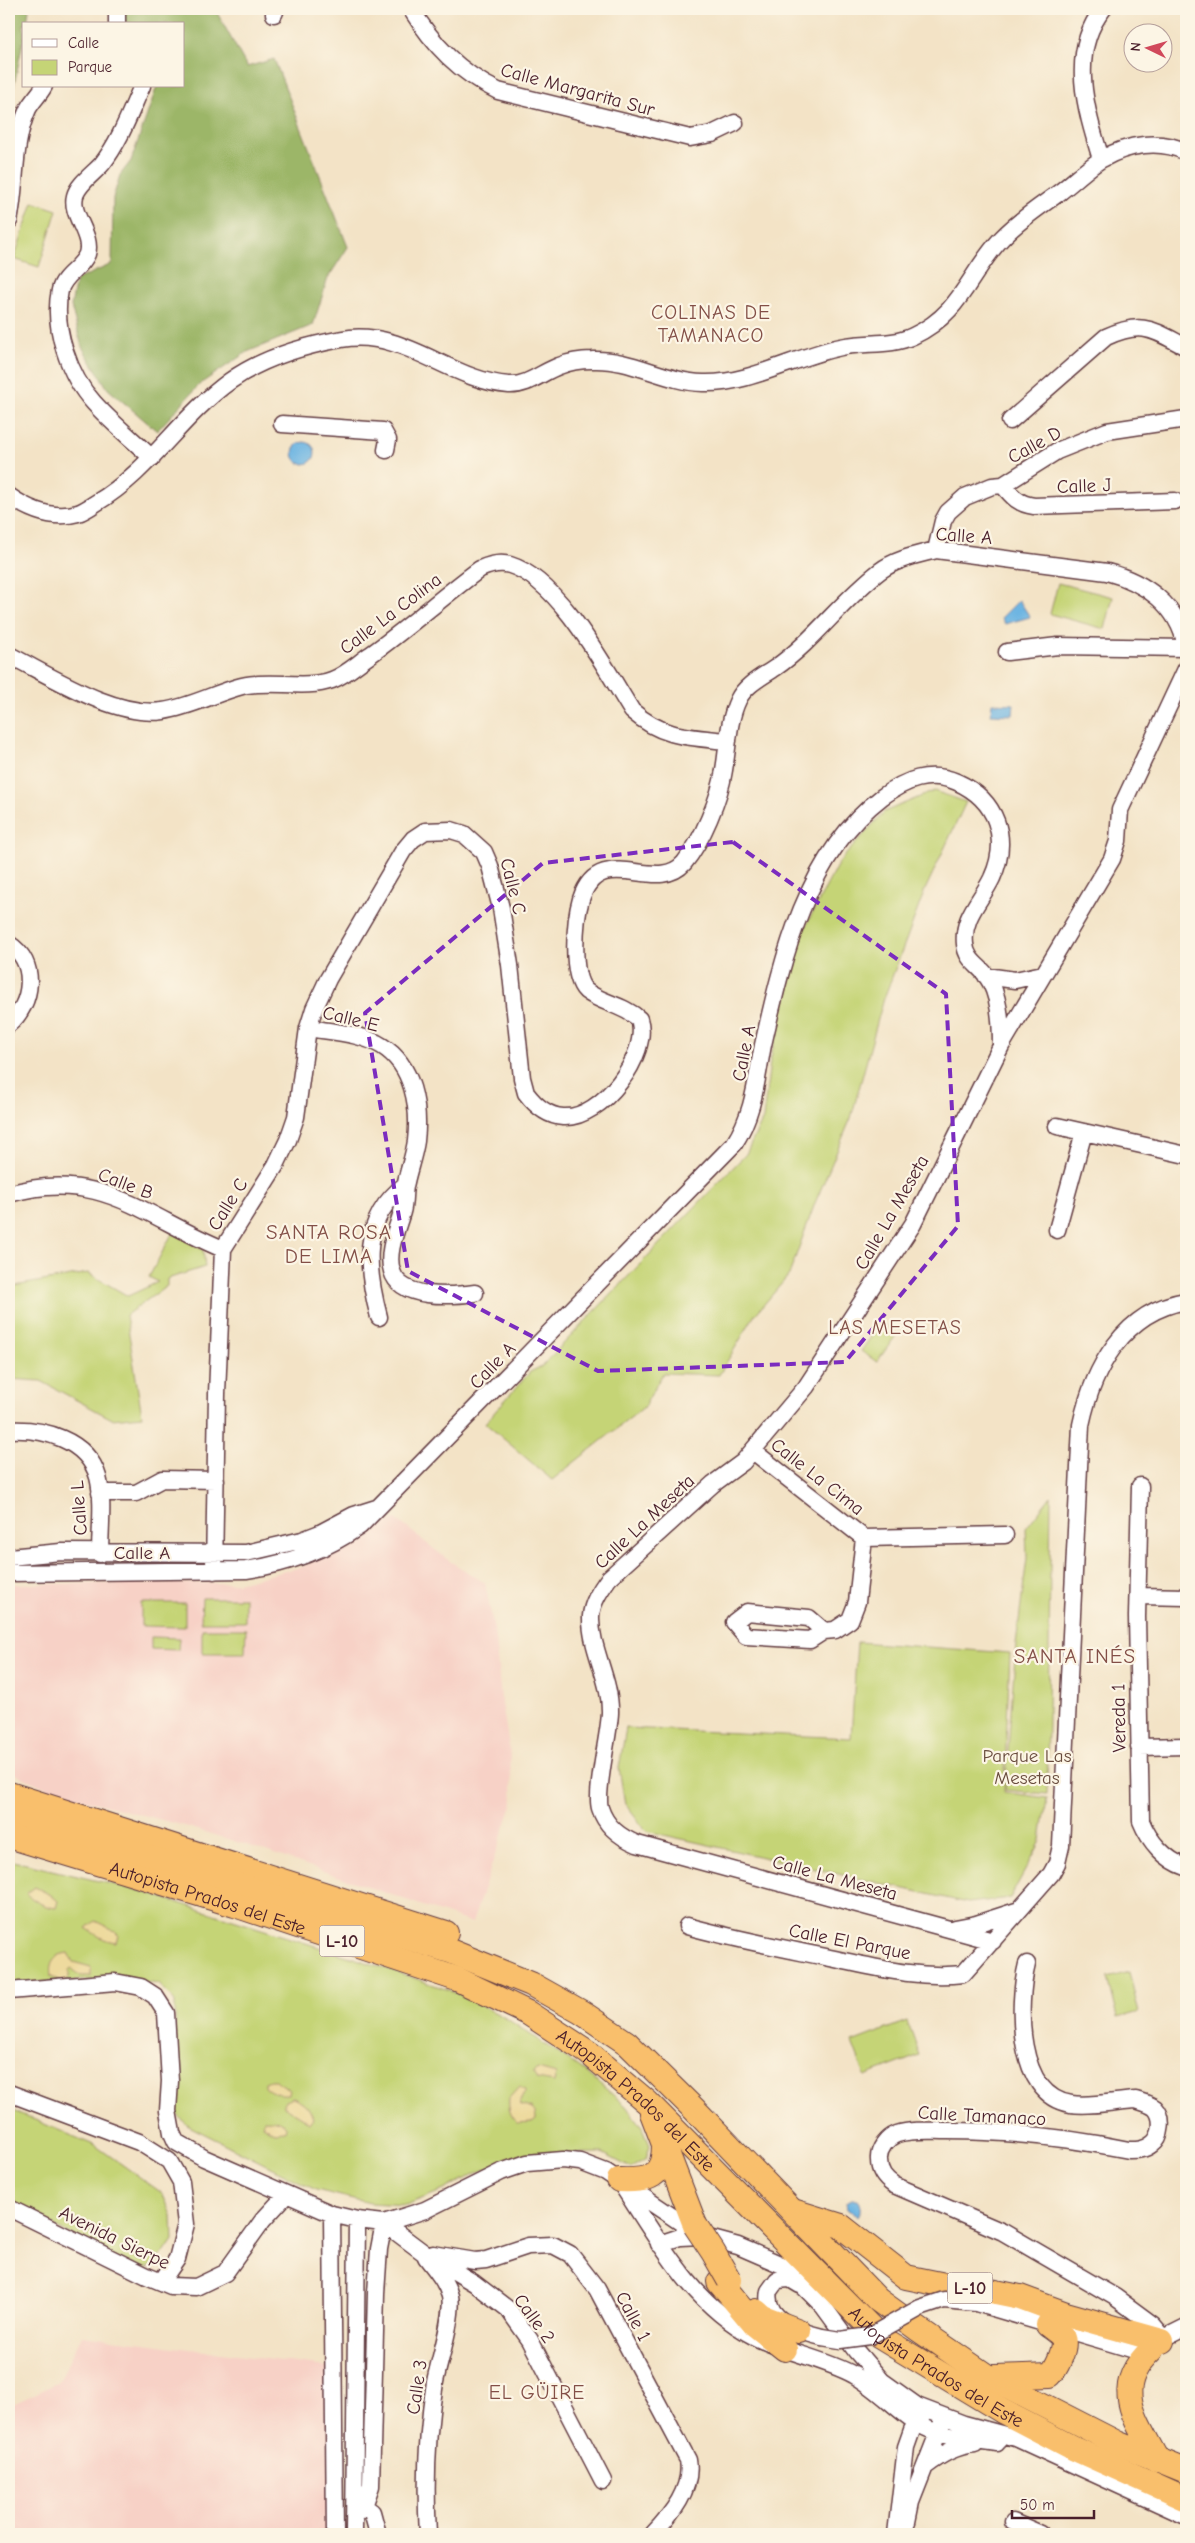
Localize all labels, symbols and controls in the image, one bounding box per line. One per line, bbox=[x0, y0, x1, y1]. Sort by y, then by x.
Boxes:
legend bbox=[22, 22, 185, 88]
north arrow bbox=[1122, 22, 1172, 72]
text: Calle bbox=[68, 34, 100, 52]
text: N bbox=[1127, 42, 1144, 52]
text: Parque bbox=[68, 58, 113, 76]
street label: Calle Margarita Sur bbox=[498, 59, 658, 121]
district label: COLINAS DE TAMANACO bbox=[651, 301, 771, 347]
street label: Calle D bbox=[1004, 421, 1065, 468]
street label: Calle J bbox=[1056, 474, 1112, 498]
street label: Calle A bbox=[935, 523, 993, 549]
street label: Calle La Colina bbox=[335, 568, 446, 659]
street label: Calle C bbox=[495, 856, 531, 917]
street label: Calle E bbox=[320, 1001, 381, 1037]
street label: Calle A bbox=[728, 1023, 760, 1083]
street label: Calle La Meseta bbox=[850, 1151, 934, 1274]
street label: Calle B bbox=[95, 1163, 156, 1204]
street label: Calle C bbox=[203, 1174, 253, 1235]
district label: SANTA ROSA DE LIMA bbox=[266, 1220, 392, 1268]
district label: LAS MESETAS bbox=[828, 1316, 962, 1339]
street label: Calle A bbox=[465, 1338, 520, 1394]
street label: Calle La Cima bbox=[766, 1433, 868, 1520]
street label: Calle La Meseta bbox=[590, 1470, 699, 1574]
street label: Calle L bbox=[66, 1479, 92, 1536]
street label: Calle A bbox=[114, 1542, 170, 1564]
district label: SANTA INÉS bbox=[1014, 1644, 1136, 1668]
street label: Vereda 1 bbox=[1107, 1683, 1131, 1753]
park label: Parque Las Mesetas bbox=[982, 1745, 1072, 1789]
street label: Calle La Meseta bbox=[770, 1851, 900, 1905]
street label: Autopista Prados del Este bbox=[106, 1857, 309, 1940]
street label: Calle El Parque bbox=[787, 1919, 913, 1965]
road number: L-10 bbox=[320, 1925, 364, 1956]
street label: Autopista Prados del Este bbox=[552, 2025, 719, 2176]
street label: Calle Tamanaco bbox=[917, 2102, 1047, 2130]
street label: Avenida Sierpe bbox=[56, 2202, 174, 2274]
road number: L-10 bbox=[948, 2272, 992, 2304]
street label: Calle 1 bbox=[611, 2288, 655, 2345]
street label: Calle 2 bbox=[509, 2290, 559, 2348]
street label: Autopista Prados del Este bbox=[844, 2302, 1027, 2432]
street label: Calle 3 bbox=[402, 2358, 432, 2416]
district label: EL GÜIRE bbox=[489, 2381, 585, 2404]
scale bar bbox=[1012, 2488, 1095, 2520]
text: 50 m bbox=[1020, 2496, 1055, 2514]

